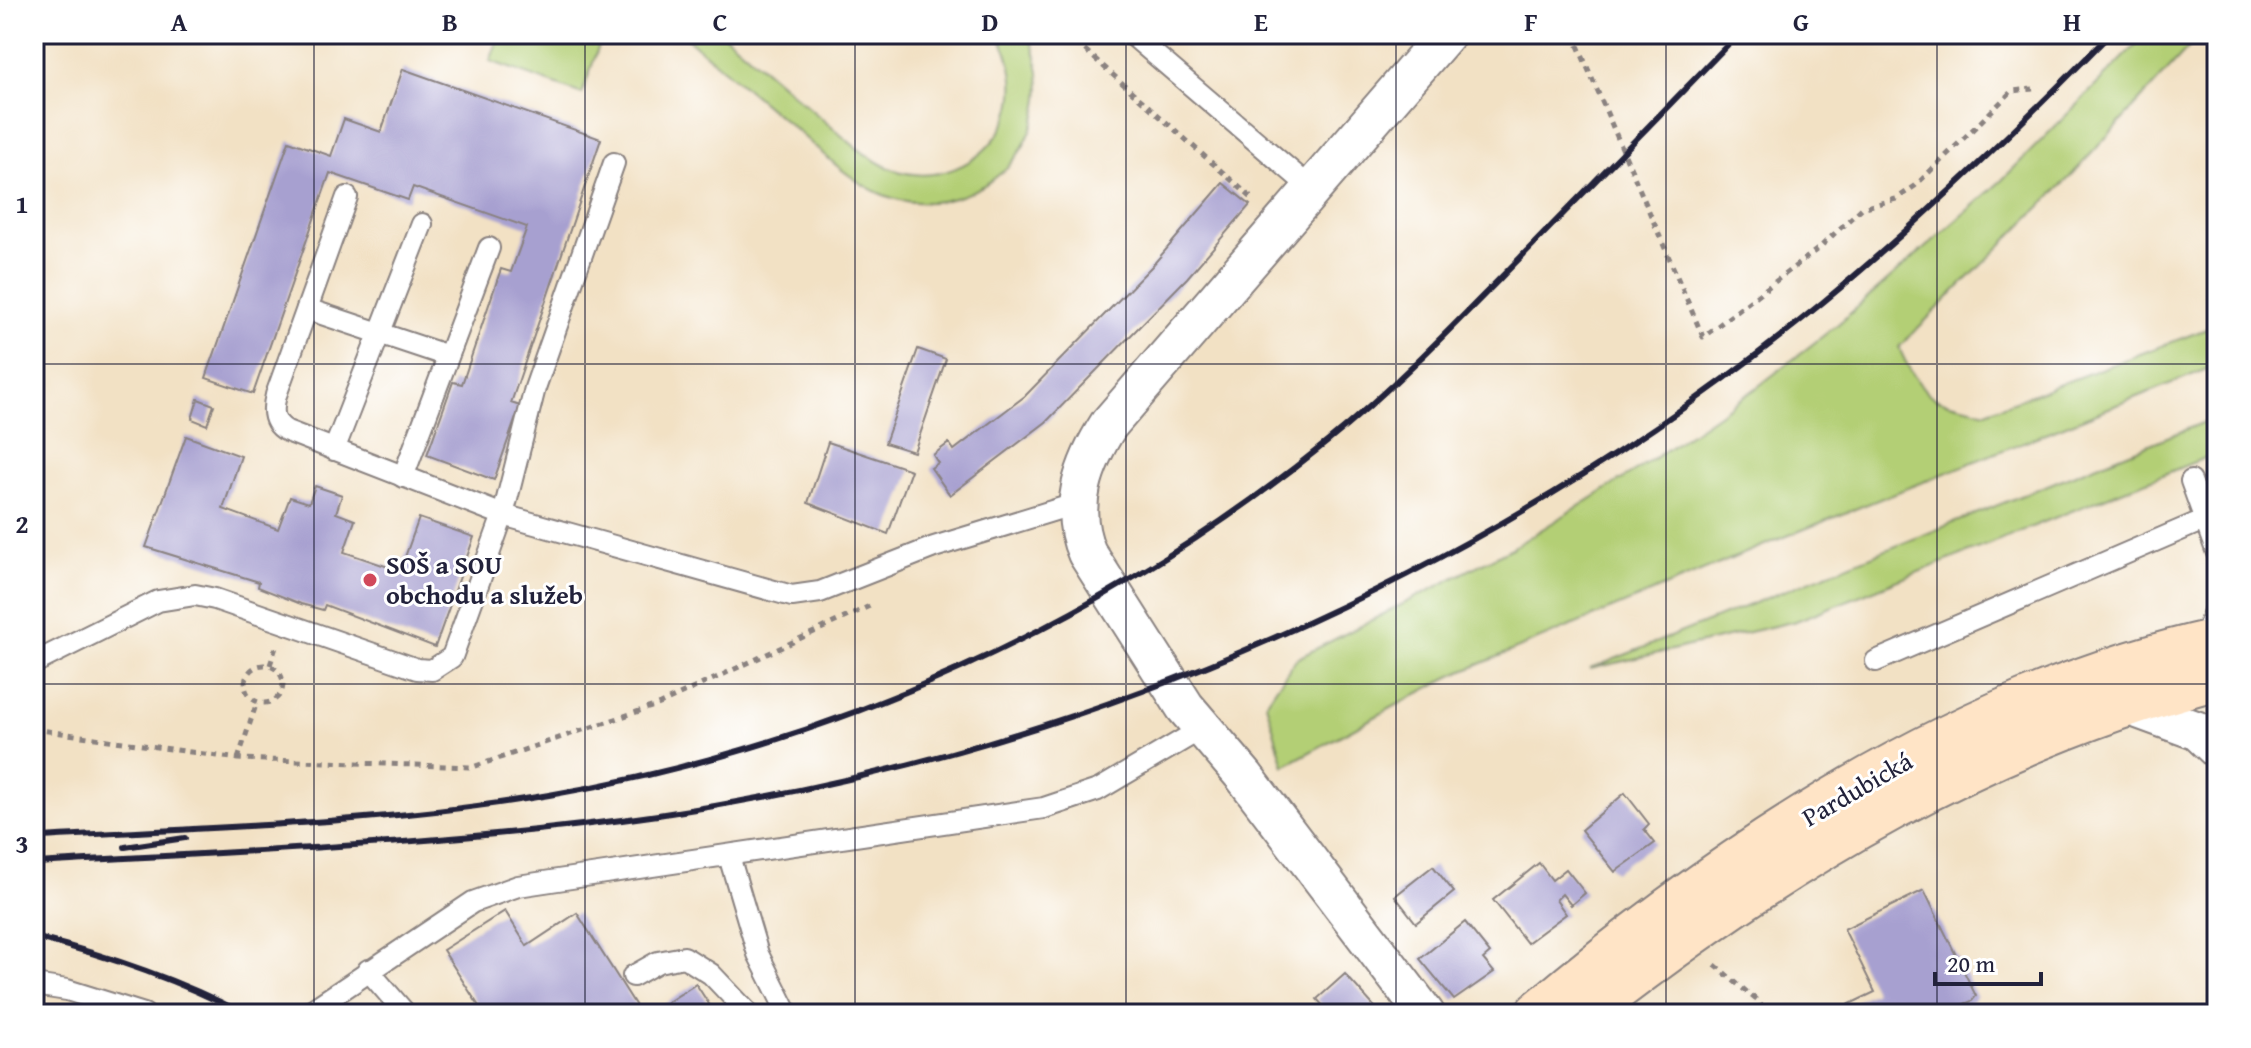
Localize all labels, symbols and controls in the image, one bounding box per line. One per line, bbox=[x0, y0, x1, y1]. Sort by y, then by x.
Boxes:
text: A bbox=[171, 2, 188, 41]
text: B bbox=[442, 2, 458, 41]
text: C bbox=[713, 2, 727, 41]
text: D bbox=[982, 2, 998, 41]
text: E bbox=[1254, 2, 1268, 41]
text: F bbox=[1524, 2, 1538, 41]
text: G bbox=[1793, 2, 1809, 41]
text: H bbox=[2063, 2, 2081, 41]
text: 1 bbox=[15, 184, 29, 223]
text: 2 bbox=[15, 504, 29, 543]
place label: SOŠ a SOU obchodu a služeb bbox=[386, 545, 583, 614]
marker: SOŠ a SOU obchodu a služeb bbox=[361, 571, 379, 589]
street label: Pardubická bbox=[1794, 741, 1920, 836]
text: 3 bbox=[15, 824, 29, 863]
scale bar bbox=[1935, 936, 2041, 986]
text: 20 m bbox=[1947, 946, 1995, 981]

